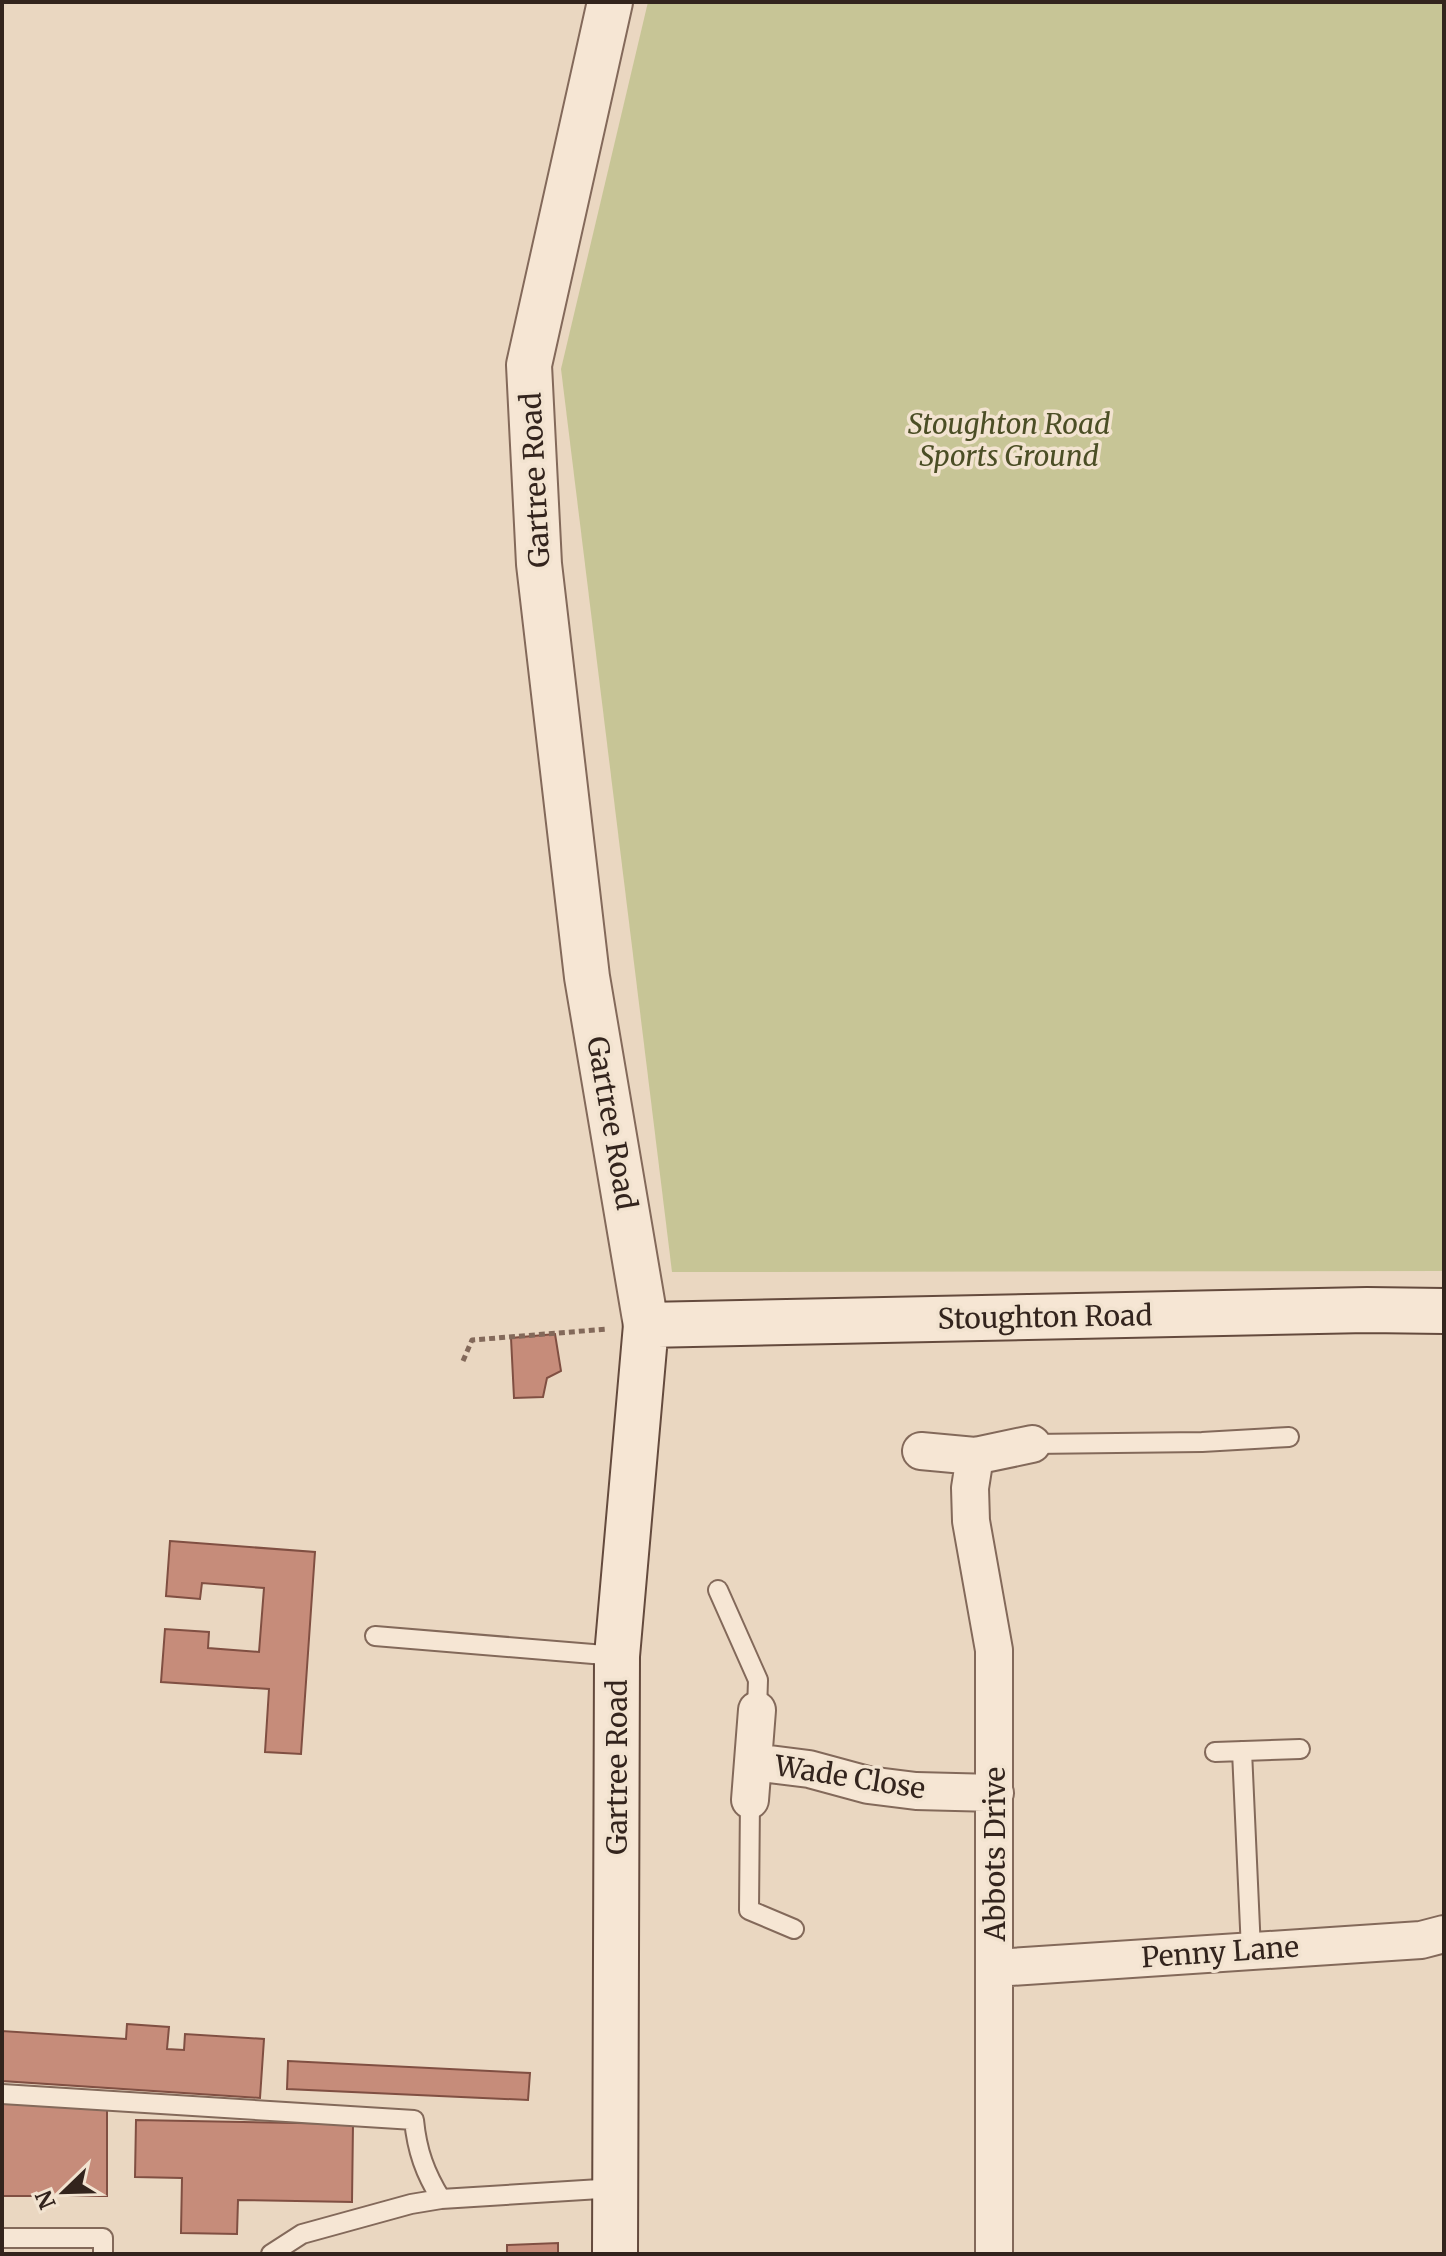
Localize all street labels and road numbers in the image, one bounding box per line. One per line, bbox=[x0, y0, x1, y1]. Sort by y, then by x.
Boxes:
street label: Gartree Road bbox=[512, 391, 558, 568]
street label: Gartree Road bbox=[579, 1034, 645, 1213]
street label: Stoughton Road bbox=[937, 1297, 1153, 1337]
street label: Gartree Road bbox=[599, 1679, 635, 1855]
street label: Wade Close bbox=[771, 1747, 928, 1807]
street label: Abbots Drive bbox=[977, 1767, 1013, 1942]
street label: Penny Lane bbox=[1140, 1929, 1300, 1975]

